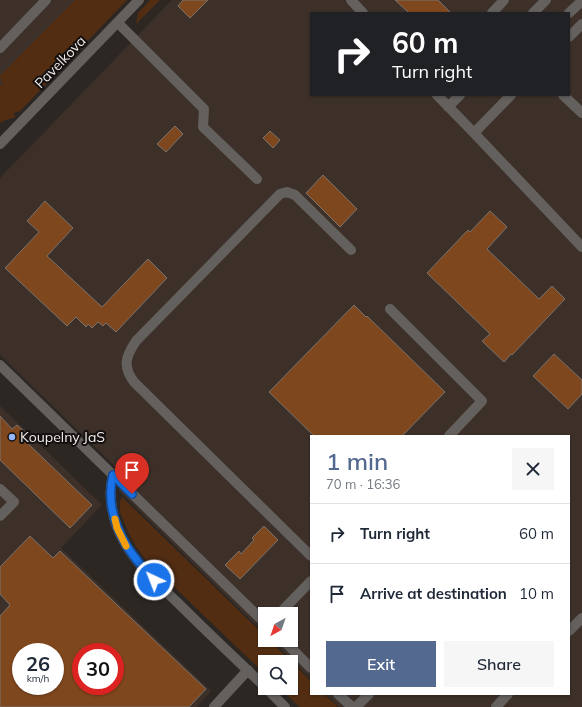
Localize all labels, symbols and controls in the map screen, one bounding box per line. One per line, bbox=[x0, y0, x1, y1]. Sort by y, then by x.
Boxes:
text: 60 m bbox=[392, 25, 458, 60]
icon: right bbox=[326, 28, 378, 80]
street label: Pavelkova bbox=[31, 32, 89, 92]
text: Turn right bbox=[392, 60, 472, 83]
place label: Koupelny JaS bbox=[20, 428, 105, 446]
marker: Koupelny JaS bbox=[7, 432, 17, 442]
text: 1 min bbox=[326, 446, 388, 476]
button: close bbox=[512, 448, 554, 490]
pin bbox=[115, 453, 149, 494]
icon: arrive bbox=[121, 459, 143, 481]
text: 70 m · 16:36 bbox=[326, 476, 400, 492]
icon: right bbox=[326, 523, 348, 545]
text: Turn right bbox=[360, 524, 430, 543]
text: 60 m bbox=[519, 524, 554, 543]
position arrow bbox=[133, 559, 175, 601]
icon: arrive bbox=[326, 583, 348, 605]
text: Arrive at destination bbox=[360, 584, 507, 603]
text: 10 m bbox=[519, 584, 554, 603]
north arrow bbox=[258, 607, 298, 647]
map controls bbox=[258, 607, 298, 695]
button: Exit bbox=[326, 641, 436, 687]
button: Share bbox=[444, 641, 554, 687]
speed limit sign: 30 bbox=[72, 643, 124, 695]
text: 26 bbox=[26, 651, 50, 676]
button: search bbox=[258, 655, 298, 695]
text: km/h bbox=[27, 672, 49, 685]

